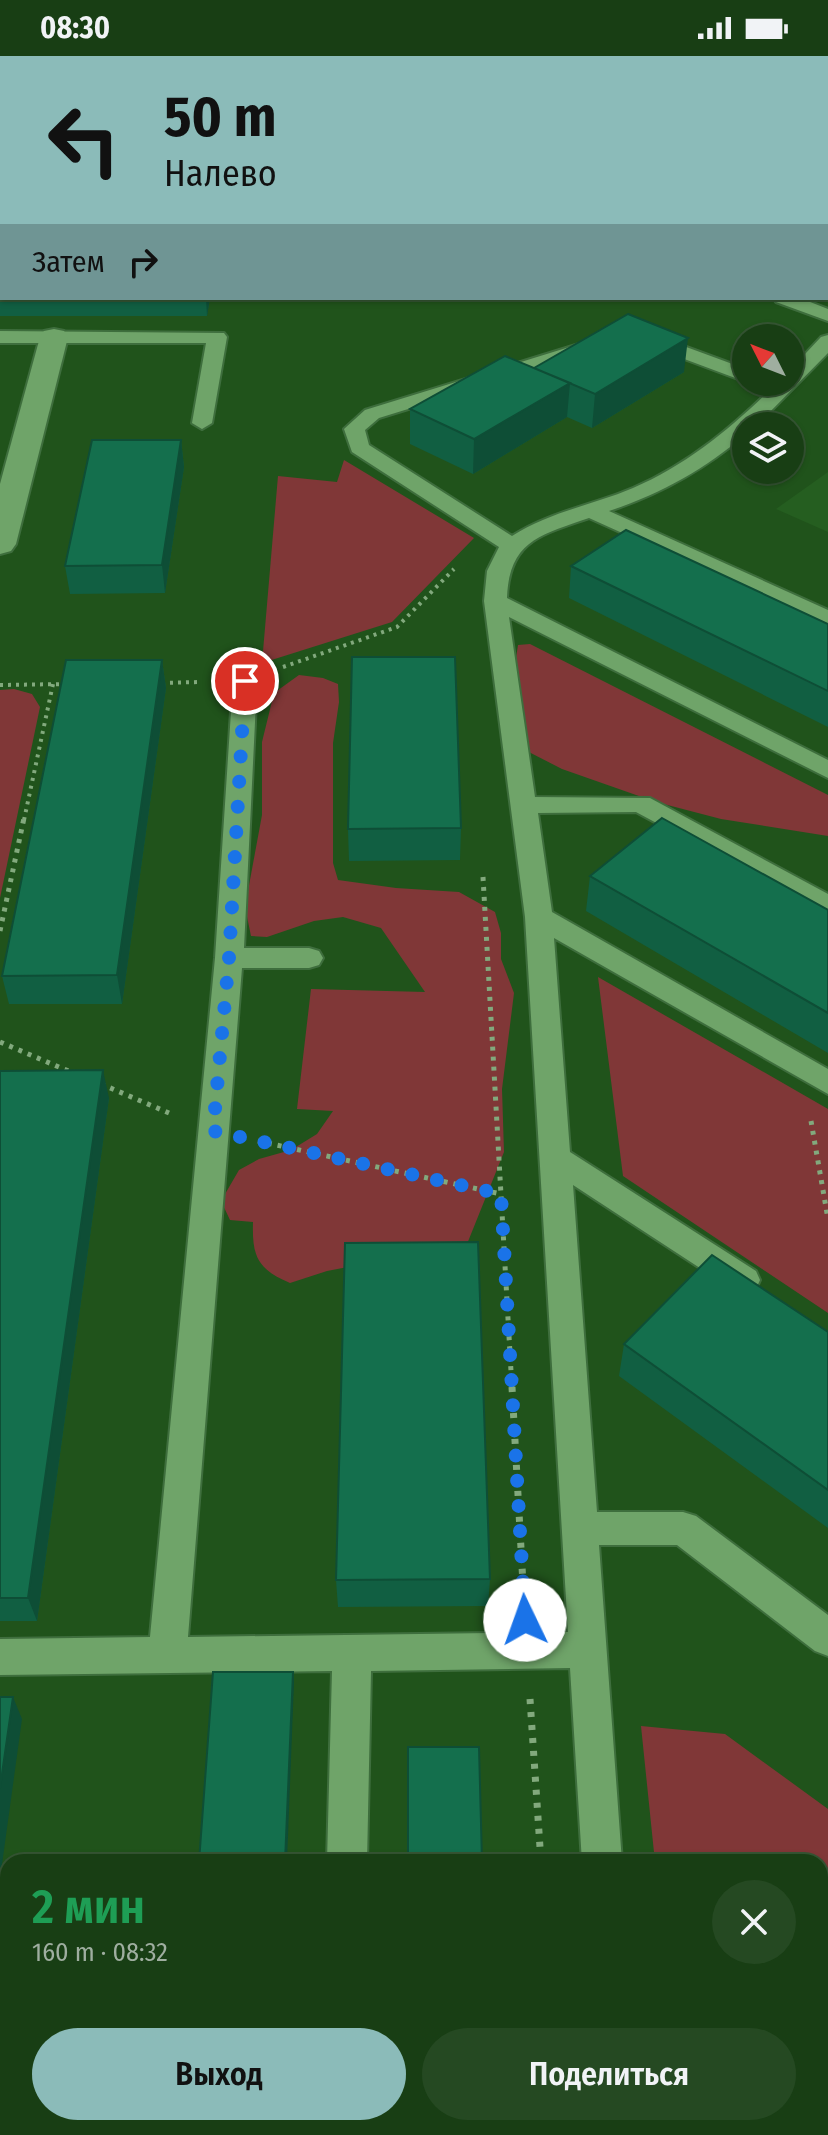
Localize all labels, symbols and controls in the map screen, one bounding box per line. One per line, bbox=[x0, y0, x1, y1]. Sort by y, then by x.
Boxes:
text: 08:30 bbox=[40, 10, 110, 46]
text: 50 m bbox=[164, 84, 276, 151]
icon: left bbox=[32, 88, 136, 192]
text: Налево bbox=[164, 152, 277, 196]
icon: right bbox=[121, 240, 165, 284]
text: Затем bbox=[32, 244, 105, 280]
north arrow bbox=[732, 324, 804, 396]
map controls bbox=[732, 324, 804, 484]
button: layers bbox=[732, 412, 804, 484]
pin bbox=[211, 647, 279, 715]
icon: arrive bbox=[223, 659, 267, 703]
position arrow bbox=[483, 1578, 567, 1662]
text: 2 мин bbox=[32, 1878, 145, 1936]
button: close bbox=[712, 1880, 796, 1964]
text: 160 m · 08:32 bbox=[32, 1937, 168, 1968]
button: Выход bbox=[32, 2028, 406, 2120]
button: Поделиться bbox=[422, 2028, 796, 2120]

